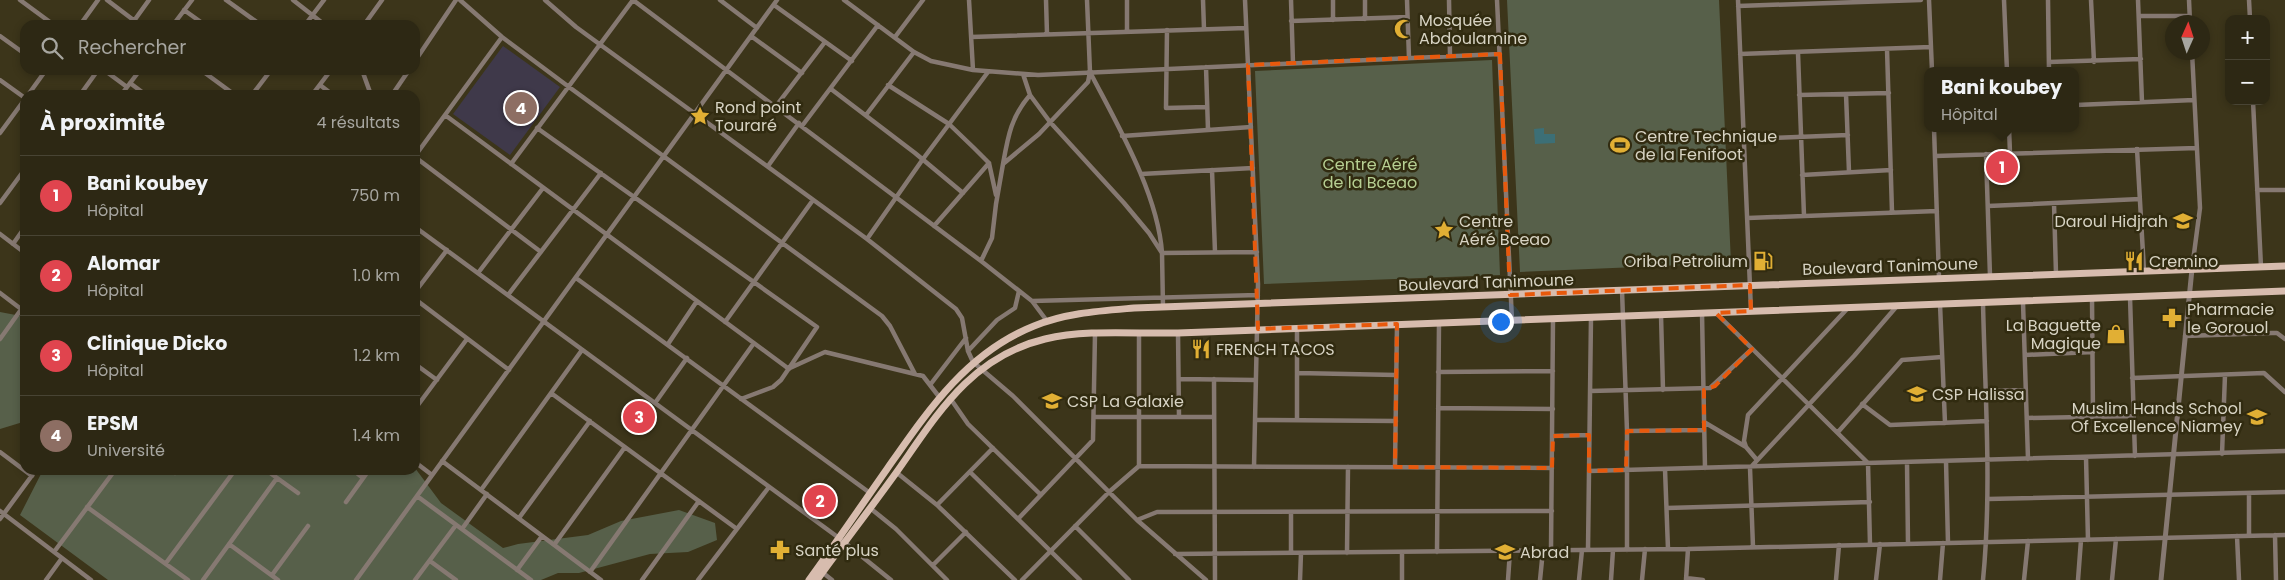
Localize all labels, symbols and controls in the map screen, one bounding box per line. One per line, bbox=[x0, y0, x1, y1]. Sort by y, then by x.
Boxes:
place label: Mosquée Abdoulamine bbox=[1419, 9, 1527, 50]
north arrow bbox=[2165, 15, 2210, 60]
map controls bbox=[2225, 15, 2270, 105]
button: + bbox=[2225, 15, 2270, 60]
mosque icon: Mosquée Abdoulamine bbox=[1393, 18, 1415, 40]
search box bbox=[20, 20, 420, 75]
icon: search bbox=[38, 34, 66, 62]
text: Rechercher bbox=[78, 34, 186, 61]
button: − bbox=[2225, 60, 2270, 105]
popup bbox=[1924, 67, 2079, 132]
text: Bani koubey bbox=[1941, 74, 2062, 101]
pin: 4 bbox=[505, 89, 537, 127]
place label: Rond point Touraré bbox=[715, 96, 802, 137]
text: Hôpital bbox=[1941, 103, 1998, 126]
place icon: Rond point Touraré bbox=[689, 105, 711, 127]
text: À proximité bbox=[40, 108, 165, 137]
text: 4 résultats bbox=[316, 111, 400, 134]
place label: Centre Technique de la Fenifoot bbox=[1635, 125, 1777, 166]
sports icon: Centre Technique de la Fenifoot bbox=[1609, 134, 1631, 156]
pin: 1 bbox=[1986, 148, 2018, 186]
park label: Centre Aéré de la Bceao bbox=[1322, 153, 1418, 194]
text: Bani koubey bbox=[87, 170, 208, 197]
text: 1 bbox=[53, 184, 59, 207]
text: 750 m bbox=[350, 184, 400, 207]
text: Hôpital bbox=[87, 199, 144, 222]
place label: Centre Aéré Bceao bbox=[1459, 210, 1550, 251]
place label: Daroul Hidjrah bbox=[2054, 210, 2168, 233]
school or university icon: Daroul Hidjrah bbox=[2172, 210, 2194, 232]
place icon: Centre Aéré Bceao bbox=[1433, 219, 1455, 241]
text: Alomar bbox=[87, 250, 160, 277]
place label: Oriba Petrolium bbox=[1624, 250, 1748, 273]
fuel station icon: Oriba Petrolium bbox=[1752, 250, 1774, 272]
restaurant icon: Cremino bbox=[2123, 250, 2145, 272]
place label: Cremino bbox=[2149, 250, 2218, 273]
street label: Boulevard Tanimoune bbox=[1802, 252, 1978, 281]
text: 2 bbox=[51, 264, 61, 287]
text: 1.0 km bbox=[352, 264, 400, 287]
street label: Boulevard Tanimoune bbox=[1398, 268, 1574, 297]
text: Hôpital bbox=[87, 279, 144, 302]
place label: Pharmacie le Gorouol bbox=[2187, 298, 2274, 339]
pharmacy icon: Pharmacie le Gorouol bbox=[2161, 307, 2183, 329]
your location bbox=[1488, 309, 1514, 335]
place label: La Baguette Magique bbox=[2006, 314, 2101, 355]
shop icon: La Baguette Magique bbox=[2105, 323, 2127, 345]
text: Clinique Dicko bbox=[87, 330, 227, 357]
restaurant icon: FRENCH TACOS bbox=[1190, 338, 1212, 360]
place label: FRENCH TACOS bbox=[1216, 338, 1335, 361]
text: 3 bbox=[51, 344, 61, 367]
text: 1.2 km bbox=[353, 344, 400, 367]
text: Hôpital bbox=[87, 359, 144, 382]
school or university icon: CSP Halissa bbox=[1906, 383, 1928, 405]
place label: CSP Halissa bbox=[1932, 383, 2025, 406]
school or university icon: CSP La Galaxie bbox=[1041, 390, 1063, 412]
place label: CSP La Galaxie bbox=[1067, 390, 1184, 413]
place label: Muslim Hands School Of Excellence Niamey bbox=[2071, 397, 2242, 438]
pin: 3 bbox=[623, 398, 655, 436]
school or university icon: Muslim Hands School Of Excellence Niamey bbox=[2246, 406, 2268, 428]
text: EPSM bbox=[87, 410, 138, 437]
text: 4 bbox=[51, 424, 61, 447]
text: 1.4 km bbox=[352, 424, 400, 447]
text: Université bbox=[87, 439, 165, 462]
pin: 2 bbox=[804, 482, 836, 520]
pharmacy icon: Santé plus bbox=[769, 539, 791, 561]
place label: Santé plus bbox=[795, 539, 879, 562]
school or university icon: Abrad bbox=[1494, 541, 1516, 563]
place label: Abrad bbox=[1520, 541, 1569, 564]

